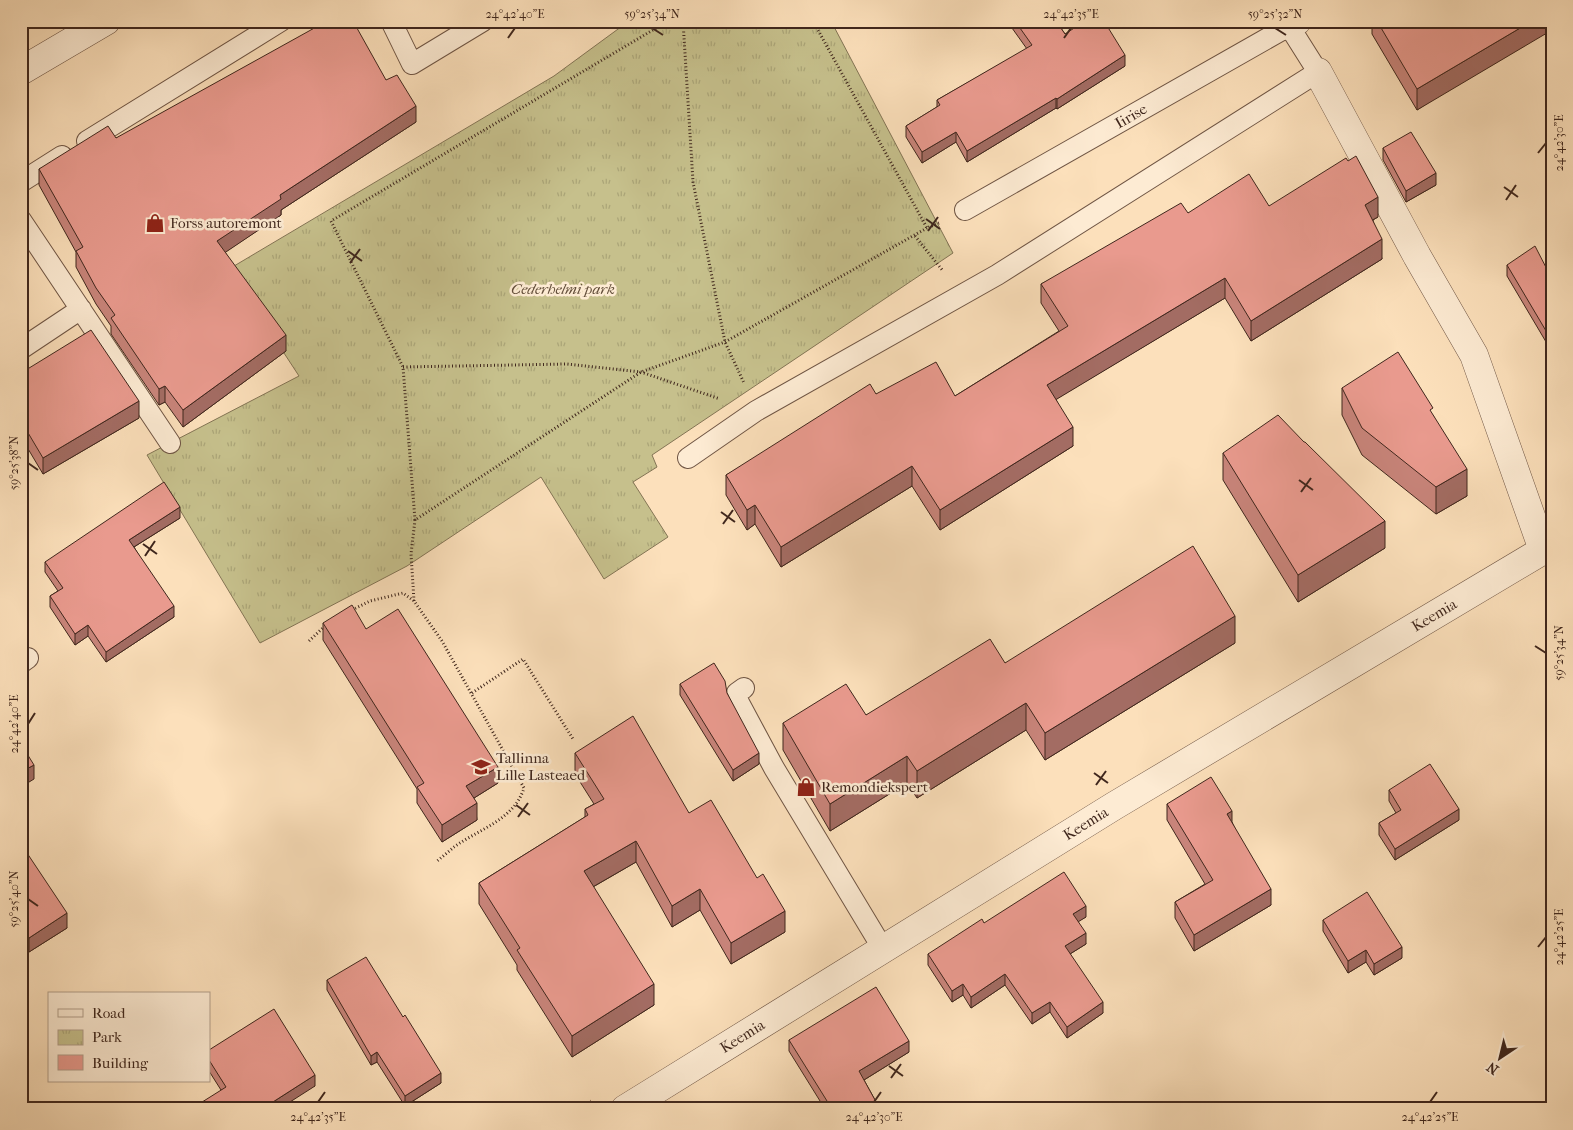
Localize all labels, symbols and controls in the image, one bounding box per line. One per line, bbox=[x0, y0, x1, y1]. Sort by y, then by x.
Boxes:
text: 24°42'40"E bbox=[485, 7, 545, 21]
text: 59°25'34"N bbox=[624, 7, 680, 21]
text: 24°42'35"E bbox=[1043, 7, 1099, 21]
text: 59°25'32"N bbox=[1248, 7, 1302, 21]
street label: Iirise bbox=[1112, 99, 1151, 132]
text: 24°42'30"E bbox=[1552, 115, 1566, 172]
shop icon: Forss autoremont bbox=[144, 212, 166, 234]
place label: Forss autoremont bbox=[170, 214, 283, 232]
park label: Cederhelmi park bbox=[511, 280, 615, 298]
text: 59°25'38"N bbox=[7, 436, 21, 490]
street label: Keemia bbox=[1408, 594, 1461, 636]
text: 59°25'34"N bbox=[1552, 625, 1566, 681]
text: 24°42'40"E bbox=[7, 694, 21, 754]
place label: Tallinna Lille Lasteaed bbox=[496, 749, 586, 784]
school or university icon: Tallinna Lille Lasteaed bbox=[470, 756, 492, 778]
shop icon: Remondiekspert bbox=[795, 776, 817, 798]
place label: Remondiekspert bbox=[821, 778, 929, 796]
street label: Keemia bbox=[1060, 802, 1112, 844]
text: 59°25'40"N bbox=[7, 870, 21, 928]
text: 24°42'25"E bbox=[1552, 909, 1566, 965]
legend bbox=[48, 992, 210, 1082]
text: Road bbox=[92, 1004, 126, 1022]
street label: Keemia bbox=[717, 1015, 769, 1057]
text: Park bbox=[92, 1028, 122, 1046]
north arrow bbox=[1476, 1032, 1526, 1082]
text: Building bbox=[92, 1054, 149, 1072]
text: N bbox=[1483, 1058, 1502, 1078]
text: 24°42'35"E bbox=[290, 1110, 346, 1124]
text: 24°42'30"E bbox=[846, 1110, 903, 1124]
text: 24°42'25"E bbox=[1402, 1110, 1458, 1124]

